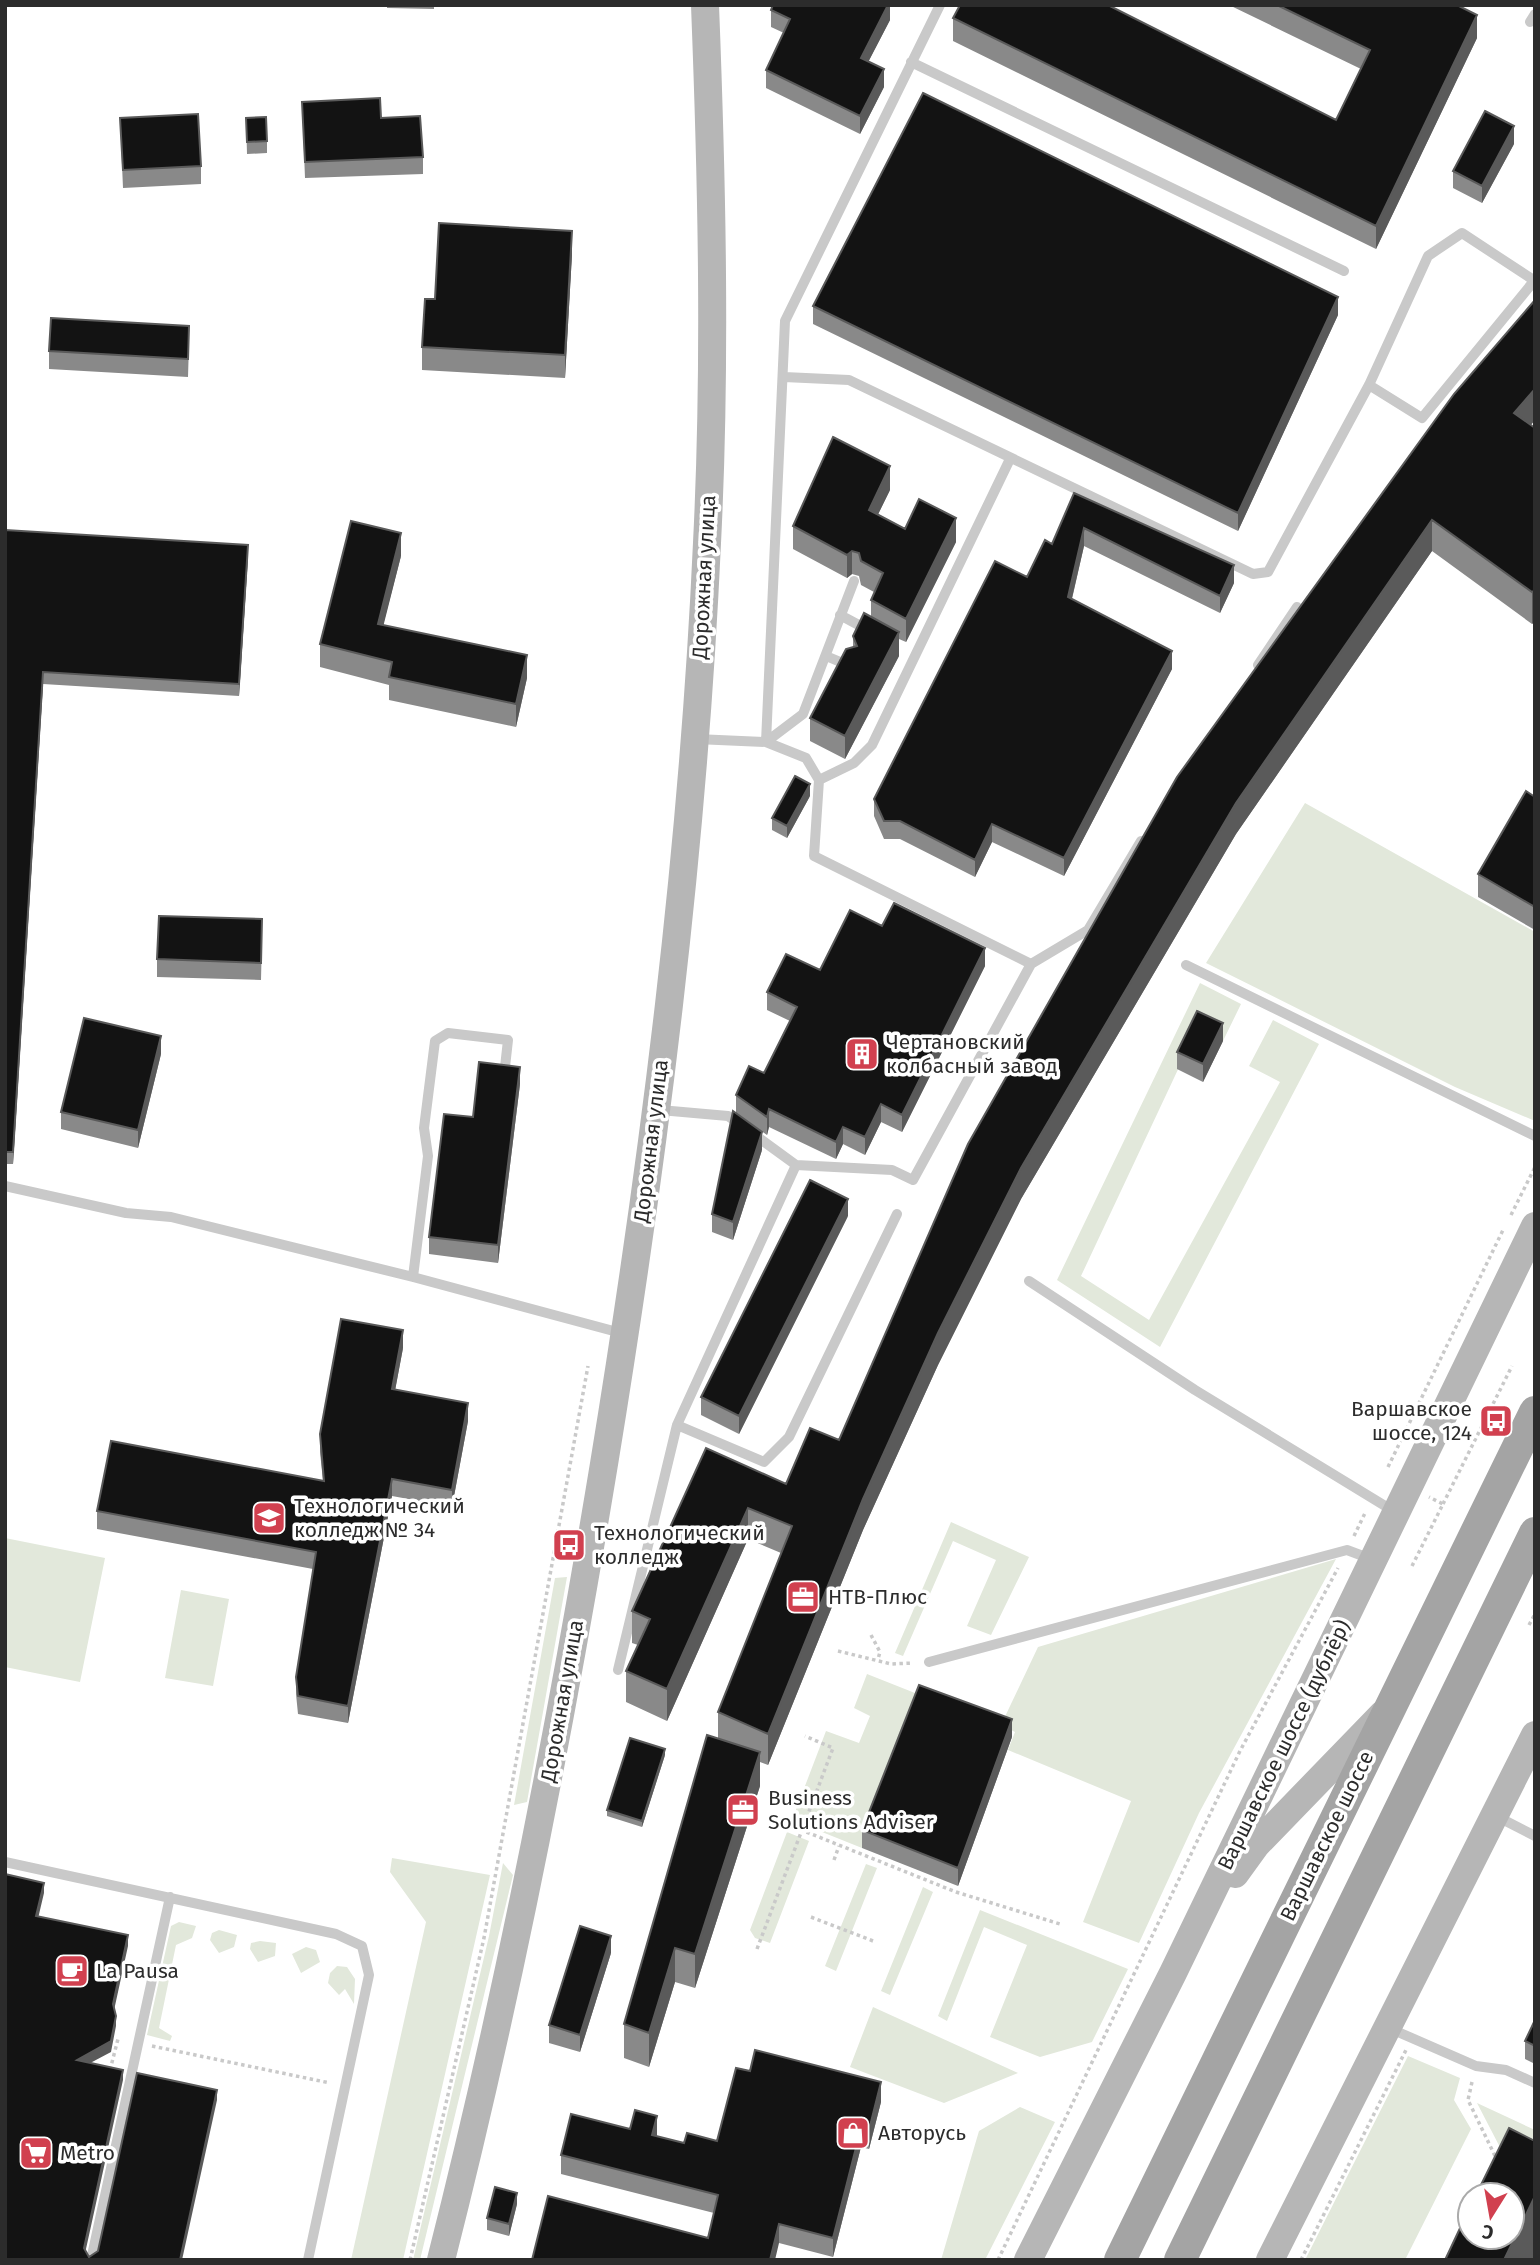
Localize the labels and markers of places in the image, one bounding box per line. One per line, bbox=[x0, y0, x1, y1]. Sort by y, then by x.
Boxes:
place label: Чертановский колбасный завод bbox=[886, 1029, 1058, 1079]
building icon: Чертановский колбасный завод bbox=[843, 1035, 881, 1073]
place label: Варшавское шоссе, 124 bbox=[1351, 1396, 1472, 1446]
bus stop icon: Варшавское шоссе, 124 bbox=[1477, 1402, 1515, 1440]
place label: Технологический колледж № 34 bbox=[294, 1493, 465, 1543]
school or university icon: Технологический колледж № 34 bbox=[250, 1499, 288, 1537]
place label: Технологический колледж bbox=[594, 1520, 765, 1570]
bus stop icon: Технологический колледж bbox=[550, 1526, 588, 1564]
office icon: НТВ-Плюс bbox=[784, 1578, 822, 1616]
place label: НТВ-Плюс bbox=[828, 1584, 927, 1610]
place label: Business Solutions Adviser bbox=[768, 1785, 934, 1835]
office icon: Business Solutions Adviser bbox=[724, 1791, 762, 1829]
cafe icon: La Pausa bbox=[53, 1952, 91, 1990]
place label: La Pausa bbox=[96, 1958, 179, 1984]
shop icon: Авторусь bbox=[834, 2114, 872, 2152]
place label: Авторусь bbox=[878, 2120, 966, 2146]
supermarket icon: Metro bbox=[17, 2134, 55, 2172]
place label: Metro bbox=[60, 2140, 115, 2166]

